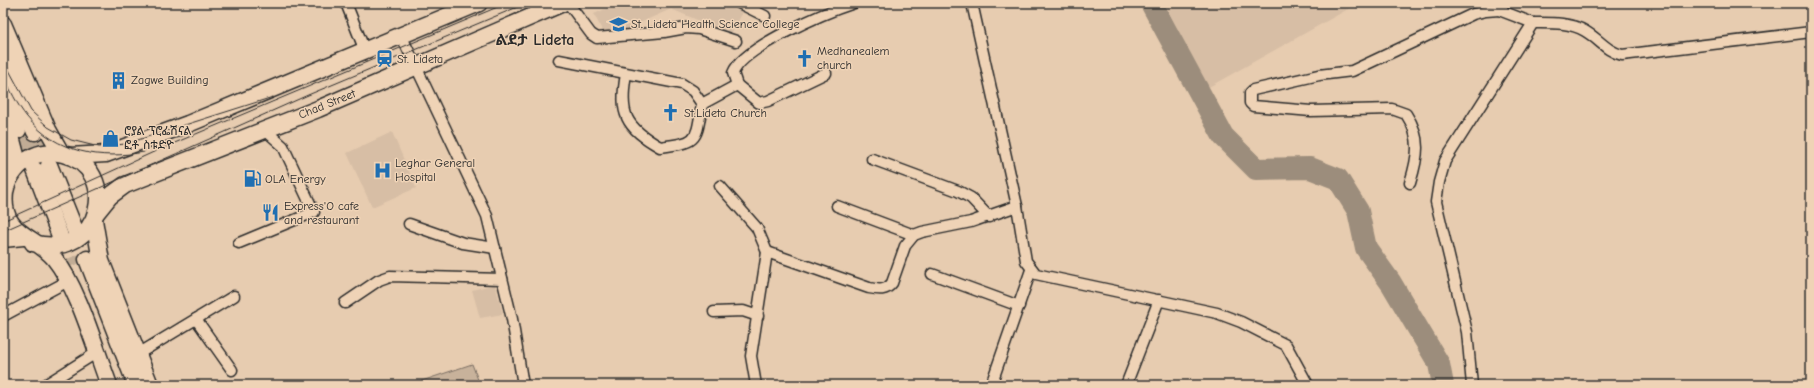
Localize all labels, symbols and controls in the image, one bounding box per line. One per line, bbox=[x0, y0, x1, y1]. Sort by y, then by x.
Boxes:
school or university icon: St. Lideta Health Science College bbox=[608, 14, 628, 34]
place label: St. Lideta Health Science College bbox=[631, 17, 800, 31]
district label: ልደታ Lideta bbox=[496, 31, 574, 49]
place label: Medhanealem church bbox=[817, 44, 890, 72]
church icon: Medhanealem church bbox=[794, 48, 814, 68]
station icon: St. Lideta bbox=[374, 49, 394, 69]
place label: St. Lideta bbox=[397, 52, 443, 66]
building icon: Zagwe Building bbox=[108, 70, 128, 90]
place label: Zagwe Building bbox=[131, 73, 209, 87]
street label: Chad Street bbox=[296, 86, 358, 122]
church icon: St.Lideta Church bbox=[661, 103, 681, 123]
place label: St.Lideta Church bbox=[684, 106, 767, 120]
place label: ሮያል ፕሮፌሽናል ፎቶ ስቱድዮ bbox=[124, 124, 191, 152]
shop icon: ሮያል ፕሮፌሽናል ፎቶ ስቱድዮ bbox=[101, 128, 121, 148]
place label: Leghar General Hospital bbox=[395, 156, 475, 184]
hospital icon: Leghar General Hospital bbox=[372, 160, 392, 180]
fuel station icon: OLA Energy bbox=[242, 169, 262, 189]
place label: OLA Energy bbox=[265, 172, 326, 186]
place label: Express'O cafe and restaurant bbox=[284, 199, 360, 227]
restaurant icon: Express'O cafe and restaurant bbox=[261, 203, 281, 223]

